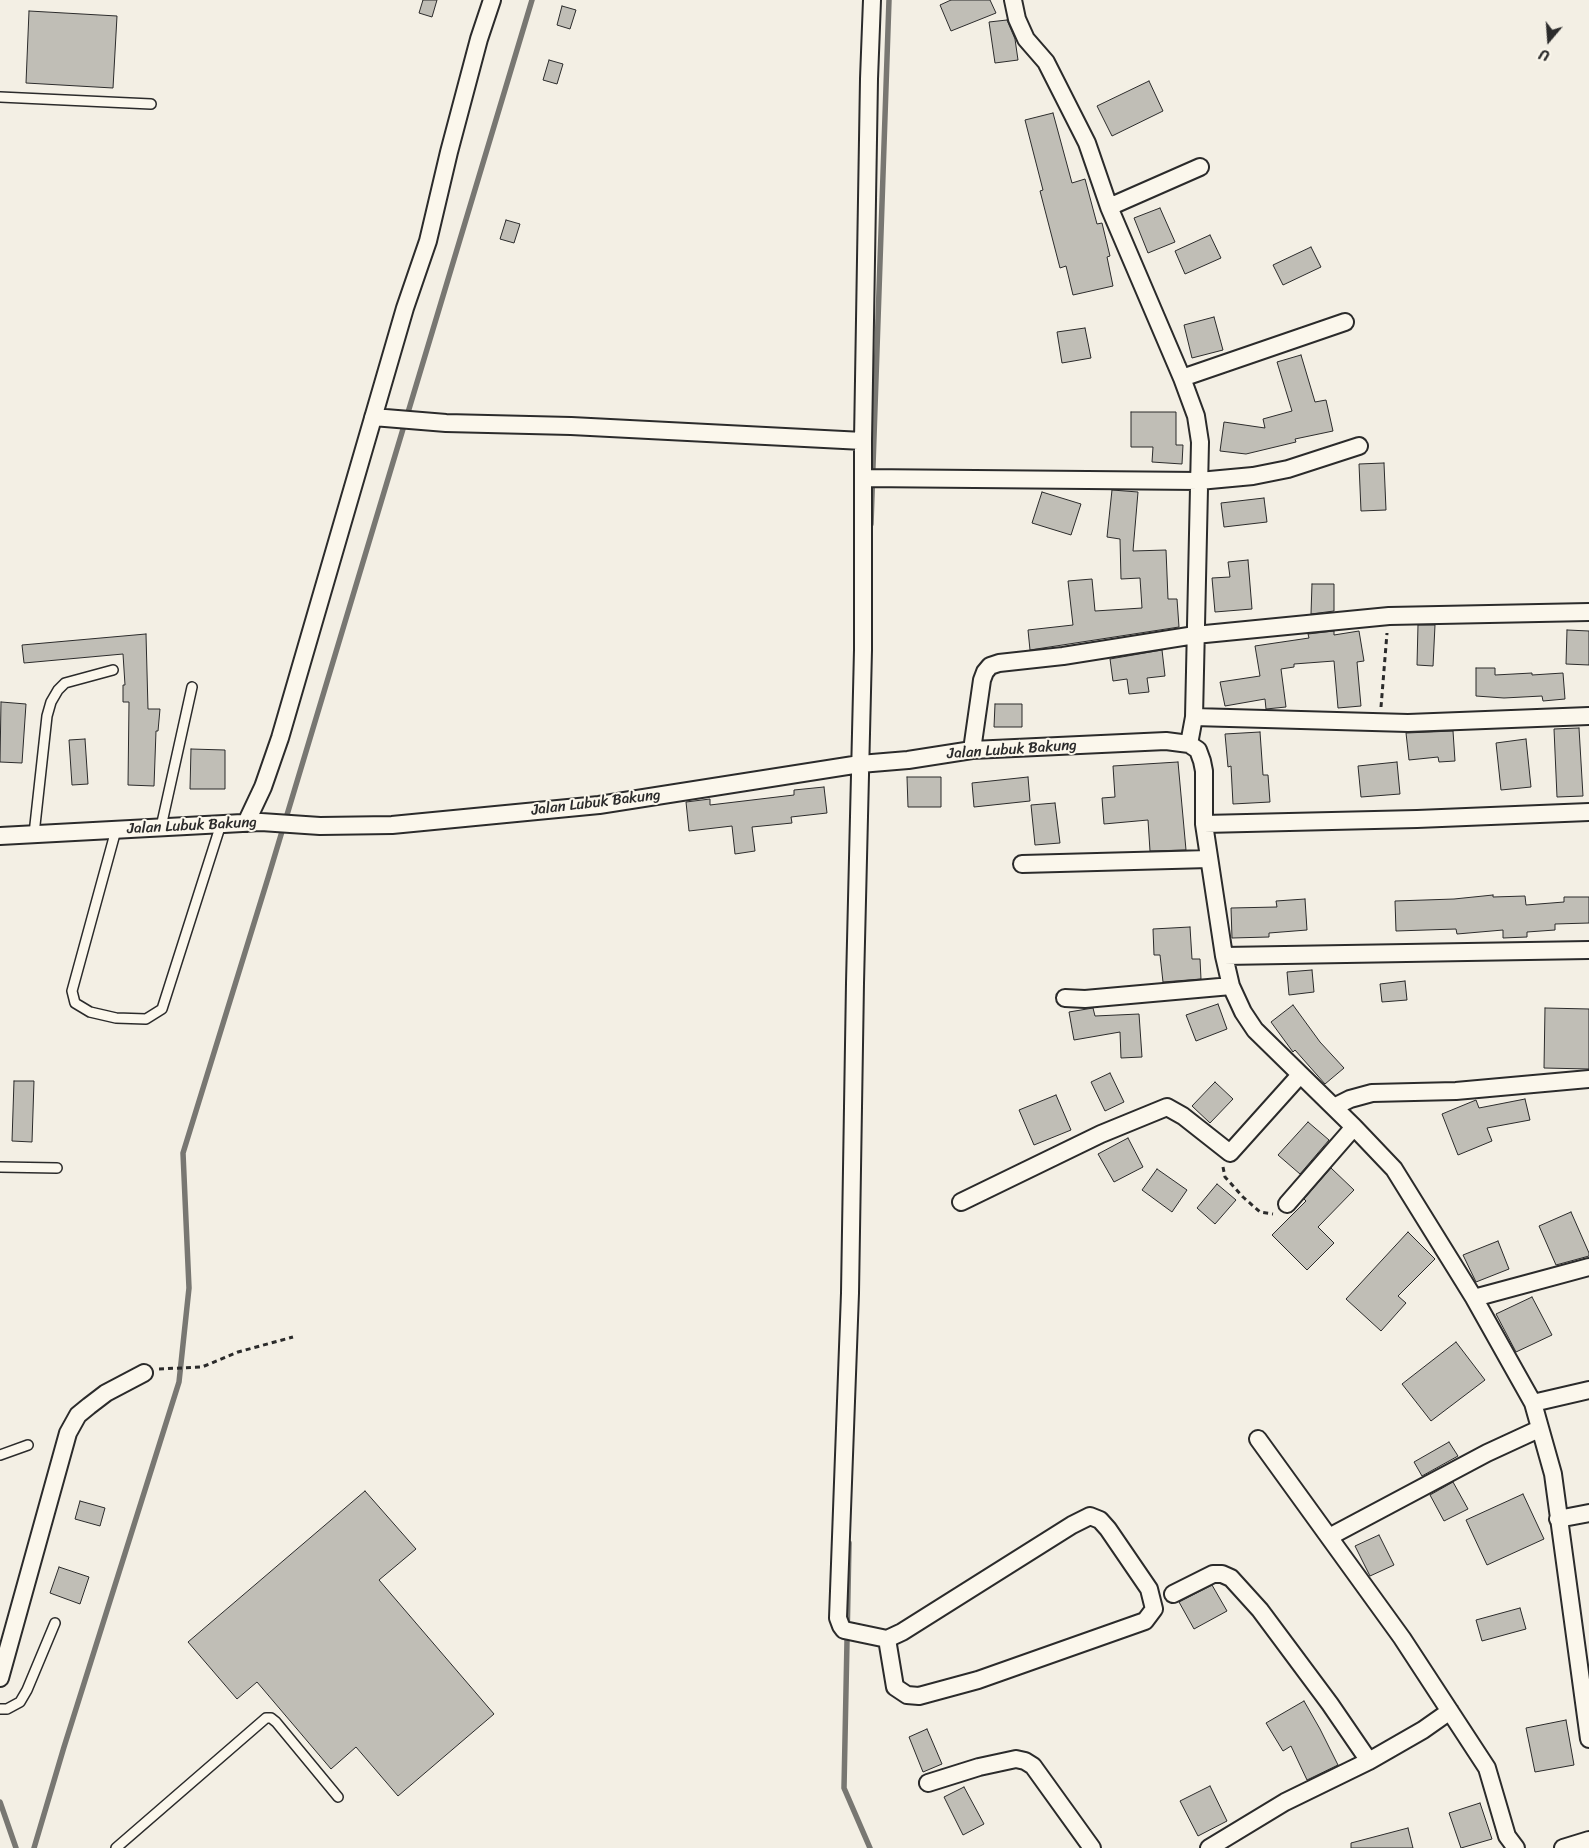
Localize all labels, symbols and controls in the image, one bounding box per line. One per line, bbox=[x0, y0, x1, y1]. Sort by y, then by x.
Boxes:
north arrow bbox=[1524, 15, 1574, 65]
text: U bbox=[1536, 41, 1552, 68]
street label: Jalan Lubuk Bakung bbox=[946, 736, 1078, 764]
street label: Jalan Lubuk Bakung bbox=[530, 786, 662, 820]
street label: Jalan Lubuk Bakung bbox=[127, 814, 257, 838]

